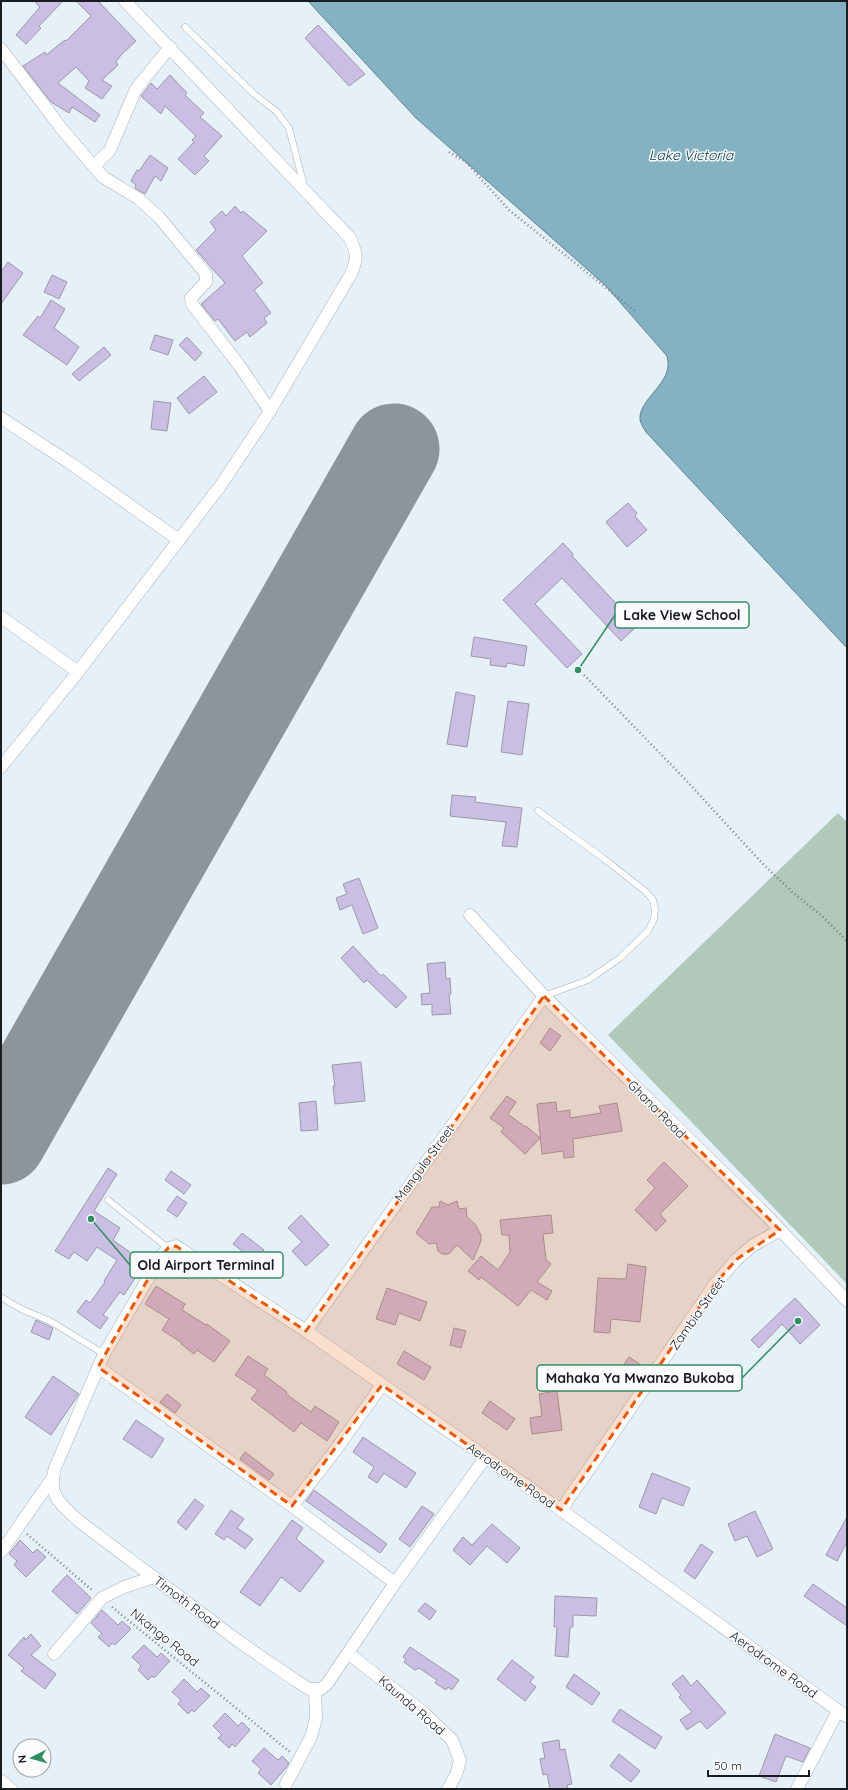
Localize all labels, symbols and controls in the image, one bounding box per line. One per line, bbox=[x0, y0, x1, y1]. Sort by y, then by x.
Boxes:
water label: Lake Victoria bbox=[649, 146, 735, 164]
callout: Lake View School bbox=[615, 602, 749, 628]
text: Lake View School bbox=[623, 606, 741, 624]
street label: Ghana Road bbox=[625, 1077, 689, 1141]
street label: Mangula Street bbox=[391, 1121, 457, 1205]
callout: Old Airport Terminal bbox=[130, 1252, 283, 1278]
text: Old Airport Terminal bbox=[137, 1256, 275, 1274]
street label: Zambia Street bbox=[666, 1273, 728, 1353]
callout: Mahaka Ya Mwanzo Bukoba bbox=[537, 1365, 742, 1391]
text: Mahaka Ya Mwanzo Bukoba bbox=[546, 1369, 734, 1387]
street label: Aerodrome Road bbox=[464, 1439, 558, 1511]
street label: Timoth Road bbox=[151, 1572, 223, 1632]
street label: Nkango Road bbox=[128, 1605, 202, 1669]
street label: Aerodrome Road bbox=[727, 1627, 821, 1701]
street label: Kaunda Road bbox=[375, 1672, 449, 1738]
north arrow bbox=[12, 1738, 52, 1778]
scale bar bbox=[708, 1752, 809, 1778]
text: N bbox=[15, 1754, 29, 1764]
text: 50 m bbox=[714, 1758, 742, 1773]

